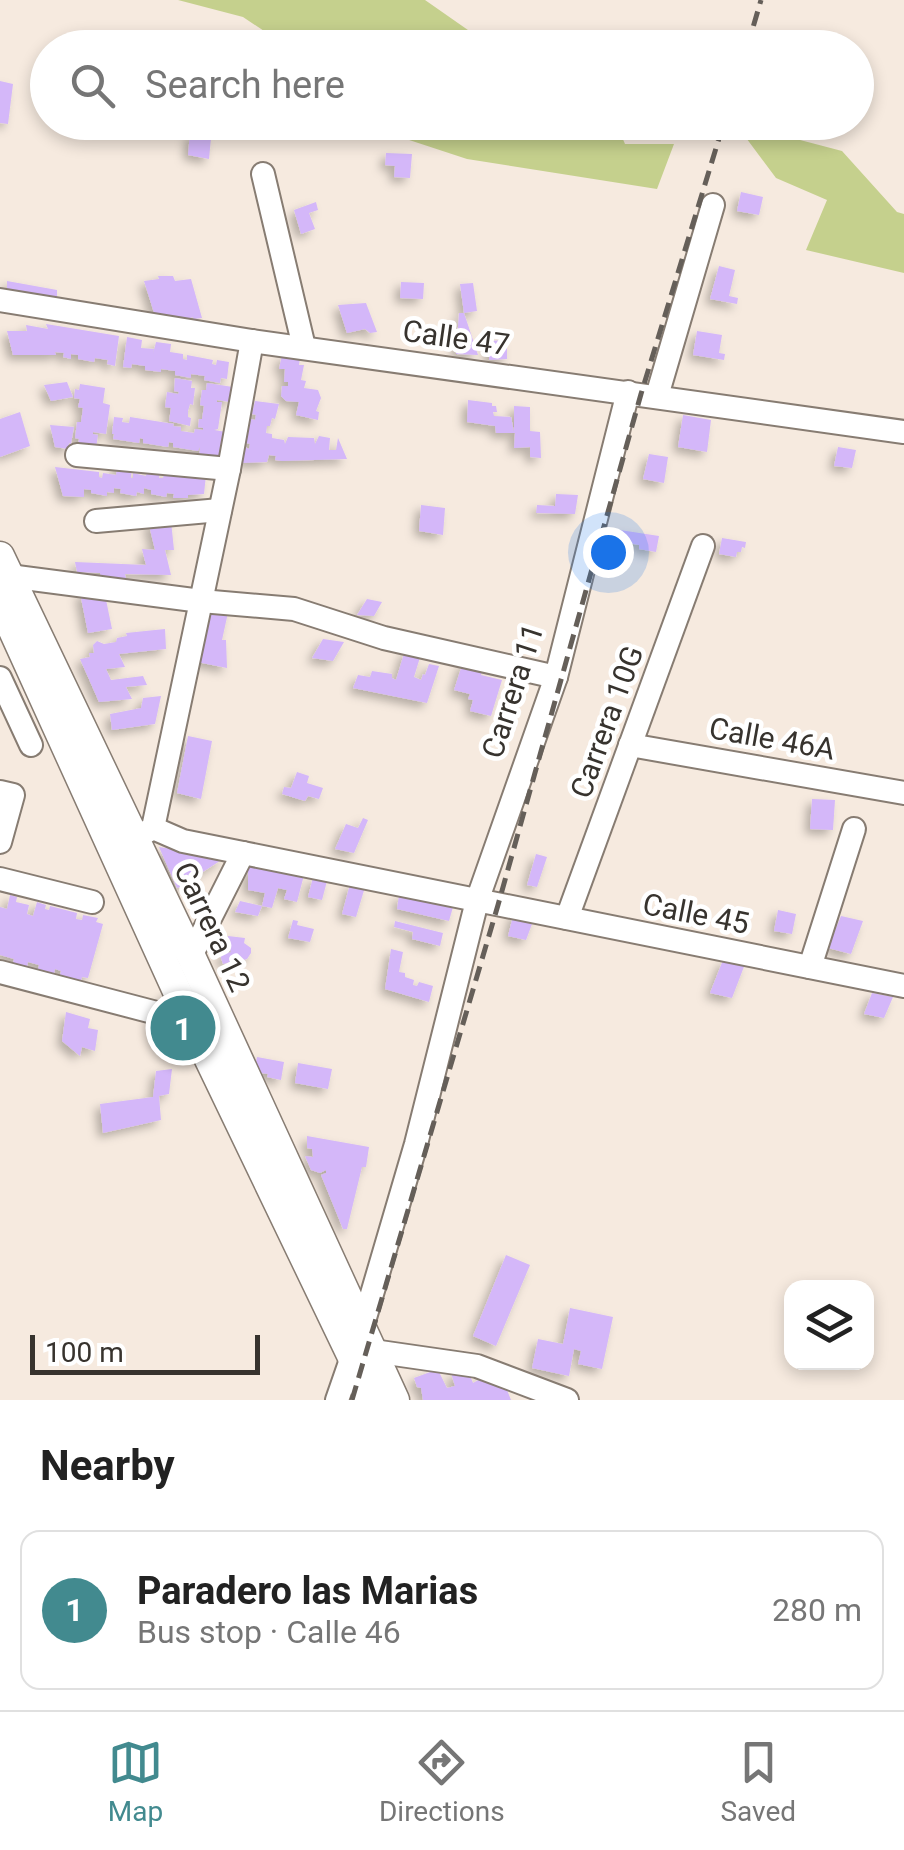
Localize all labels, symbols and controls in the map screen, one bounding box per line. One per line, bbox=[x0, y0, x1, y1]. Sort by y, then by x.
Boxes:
search box bbox=[30, 30, 874, 140]
icon: search bbox=[65, 58, 120, 113]
text: Search here bbox=[145, 63, 345, 107]
street label: Calle 47 bbox=[400, 313, 512, 362]
your location bbox=[583, 527, 634, 578]
street label: Carrera 11 bbox=[474, 619, 551, 762]
street label: Carrera 10G bbox=[563, 641, 650, 803]
street label: Calle 46A bbox=[706, 710, 838, 767]
street label: Carrera 12 bbox=[167, 856, 258, 997]
street label: Calle 45 bbox=[640, 886, 752, 941]
pin: 1 bbox=[150, 990, 216, 1066]
map controls bbox=[784, 1280, 874, 1370]
button: layers bbox=[784, 1280, 874, 1370]
scale bar bbox=[30, 1330, 260, 1374]
text: 100 m bbox=[45, 1336, 124, 1369]
text: Nearby bbox=[40, 1441, 175, 1490]
text: Paradero las Marias bbox=[137, 1569, 478, 1613]
text: 1 bbox=[65, 1591, 84, 1629]
text: 280 m bbox=[772, 1591, 862, 1629]
text: Bus stop · Calle 46 bbox=[137, 1613, 401, 1651]
tab: Map bbox=[108, 1735, 163, 1828]
tab: Directions bbox=[379, 1735, 505, 1828]
tab: Saved bbox=[720, 1735, 796, 1828]

